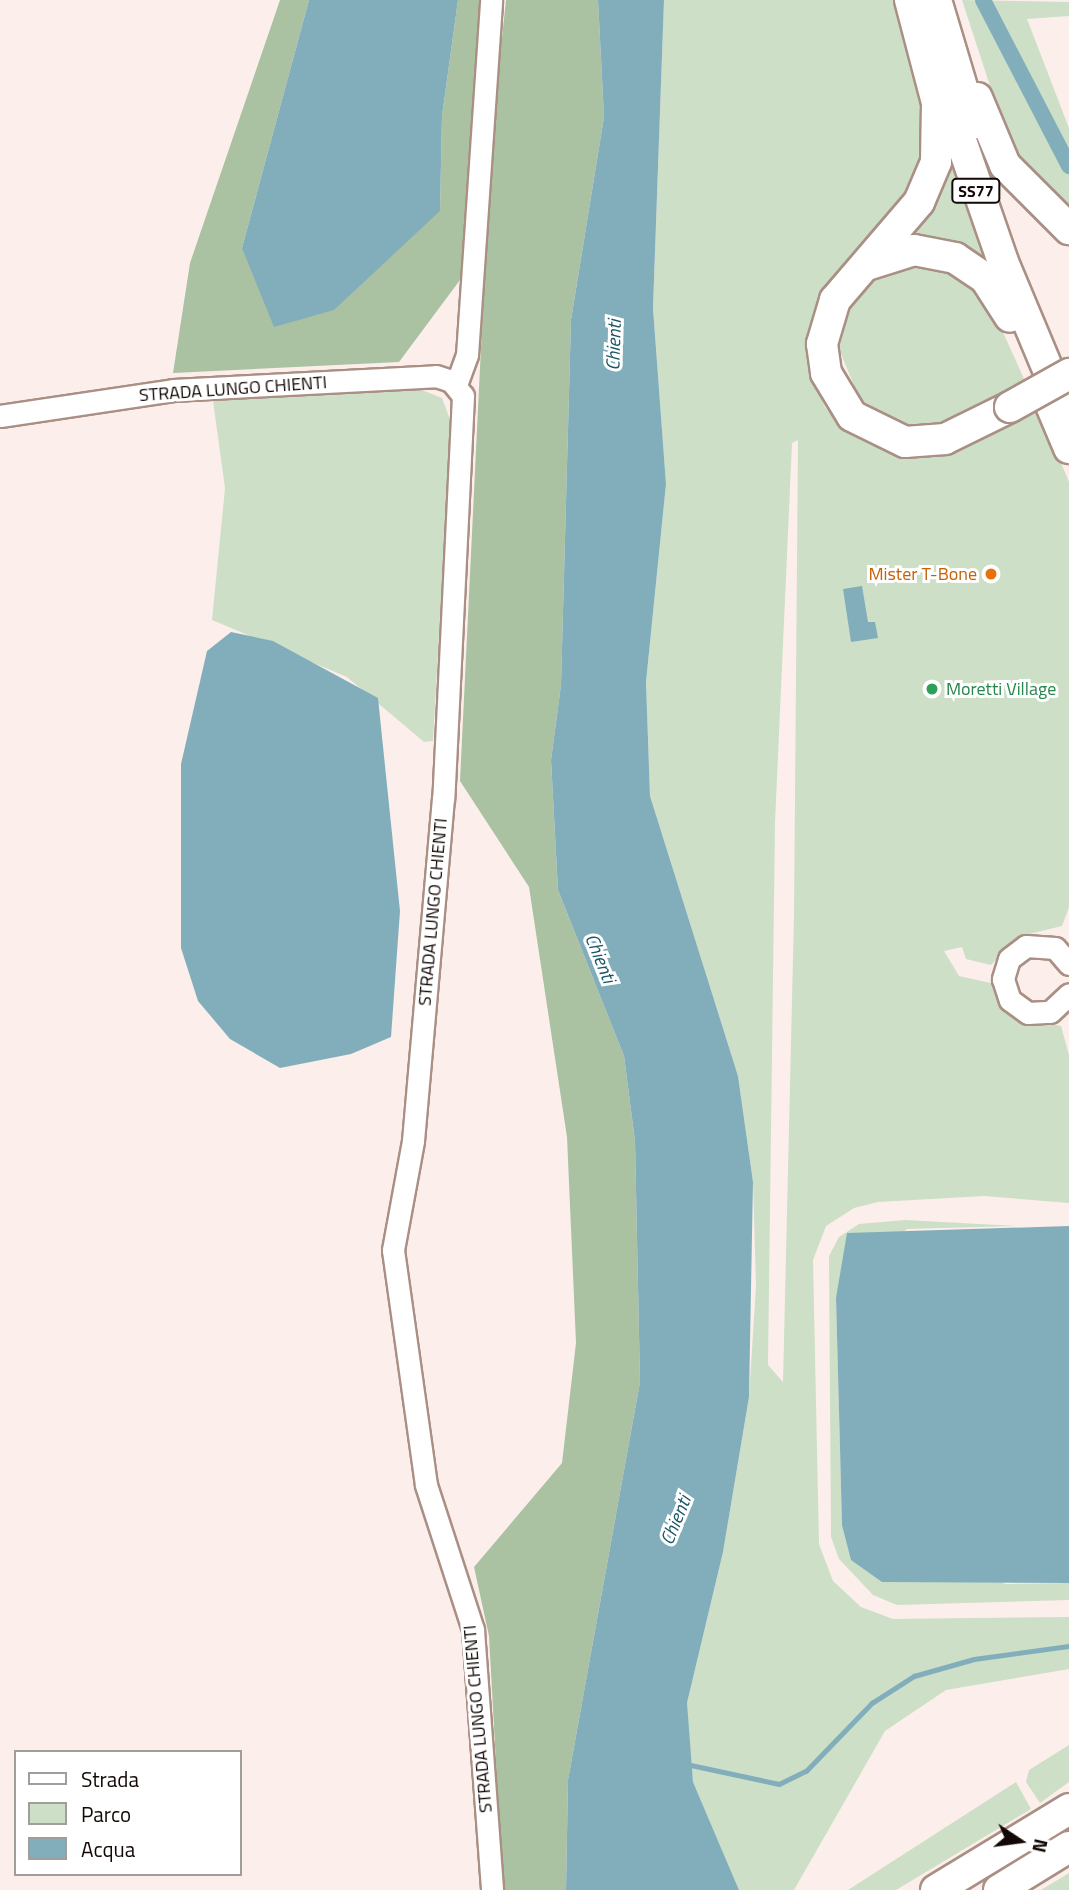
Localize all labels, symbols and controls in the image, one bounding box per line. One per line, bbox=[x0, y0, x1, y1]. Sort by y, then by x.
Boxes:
road number: SS77 bbox=[950, 178, 1002, 204]
water label: Chienti bbox=[601, 319, 625, 371]
street label: STRADA LUNGO CHIENTI bbox=[138, 372, 328, 406]
place label: Mister T-Bone bbox=[868, 563, 977, 585]
marker: Mister T-Bone bbox=[983, 566, 999, 582]
place label: Moretti Village bbox=[946, 678, 1056, 700]
marker: Moretti Village bbox=[924, 681, 940, 697]
street label: STRADA LUNGO CHIENTI bbox=[414, 817, 452, 1007]
water label: Chienti bbox=[581, 930, 621, 986]
water label: Chienti bbox=[655, 1492, 695, 1548]
street label: STRADA LUNGO CHIENTI bbox=[459, 1624, 497, 1814]
legend bbox=[14, 1750, 242, 1876]
text: Strada bbox=[81, 1763, 139, 1795]
text: Parco bbox=[81, 1798, 131, 1830]
north arrow bbox=[985, 1806, 1055, 1876]
text: Acqua bbox=[81, 1833, 135, 1865]
text: N bbox=[1025, 1836, 1057, 1856]

